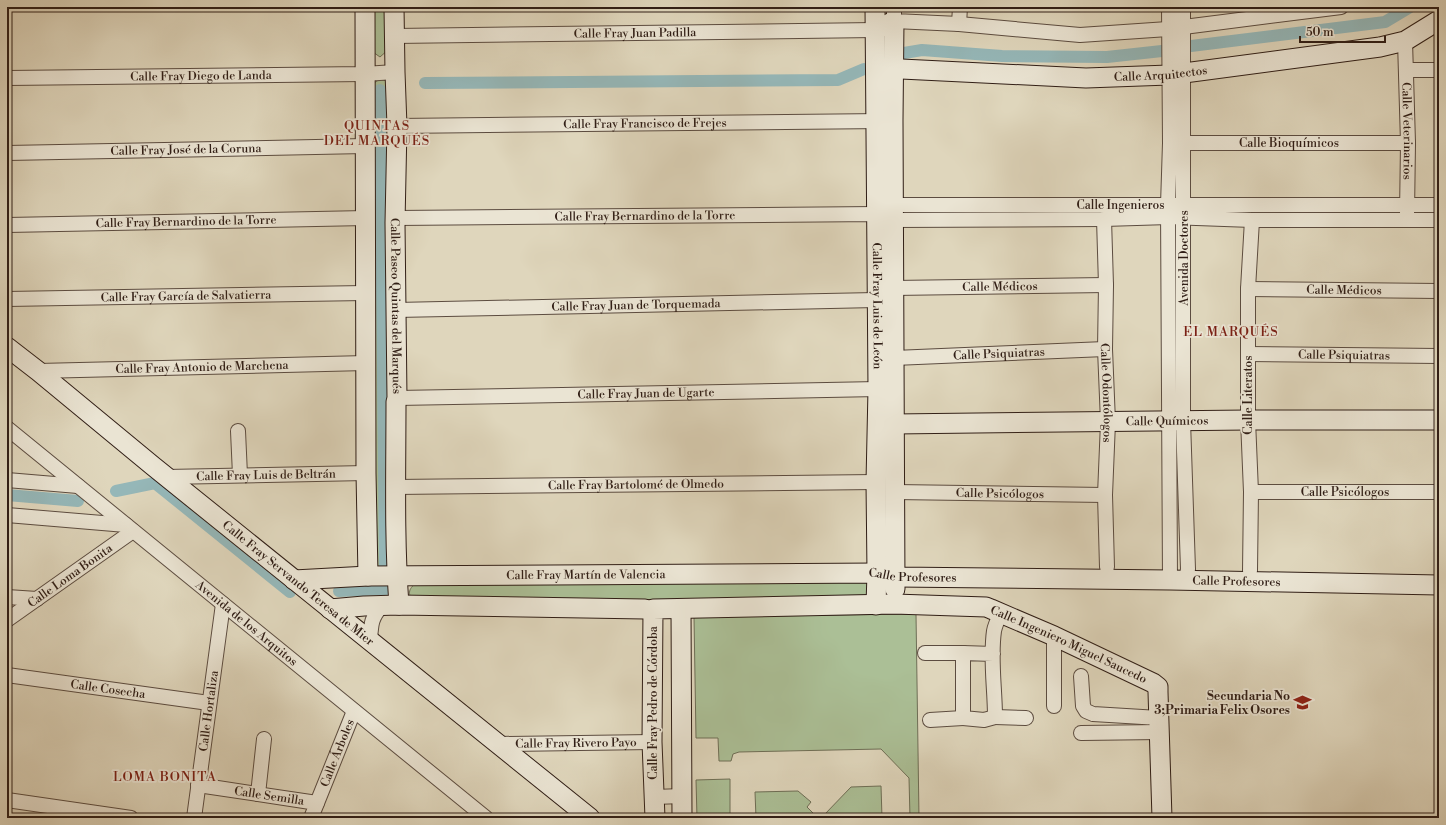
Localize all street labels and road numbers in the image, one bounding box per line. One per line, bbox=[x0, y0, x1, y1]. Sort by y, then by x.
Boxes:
street label: Calle Fray Juan Padilla bbox=[574, 25, 697, 42]
street label: Calle Arquitectos bbox=[1114, 63, 1208, 85]
street label: Calle Fray Diego de Landa bbox=[130, 68, 273, 85]
street label: Calle Veterinarios bbox=[1398, 82, 1415, 180]
street label: Calle Fray Francisco de Frejes bbox=[563, 116, 727, 132]
street label: Calle Bioquímicos bbox=[1239, 136, 1339, 151]
street label: Calle Fray José de la Coruna bbox=[110, 141, 263, 159]
street label: Calle Ingenieros bbox=[1077, 198, 1165, 213]
street label: Calle Fray Bernardino de la Torre bbox=[555, 208, 735, 225]
street label: Avenida Doctores bbox=[1177, 210, 1192, 307]
street label: Calle Fray Bernardino de la Torre bbox=[95, 213, 277, 231]
street label: Calle Paseo Quintas del Marqués bbox=[387, 218, 404, 394]
street label: Calle Fray Luis de León bbox=[869, 242, 885, 370]
street label: Calle Médicos bbox=[962, 279, 1038, 295]
street label: Calle Médicos bbox=[1306, 283, 1382, 298]
street label: Calle Fray García de Salvatierra bbox=[100, 288, 272, 305]
street label: Calle Fray Juan de Torquemada bbox=[551, 296, 722, 315]
street label: Calle Odontólogos bbox=[1097, 343, 1115, 443]
street label: Calle Psiquiatras bbox=[953, 345, 1045, 363]
street label: Calle Psiquiatras bbox=[1298, 348, 1390, 363]
street label: Calle Literatos bbox=[1241, 355, 1256, 435]
street label: Calle Fray Antonio de Marchena bbox=[115, 358, 290, 377]
street label: Calle Fray Juan de Ugarte bbox=[577, 385, 715, 403]
street label: Calle Químicos bbox=[1126, 413, 1208, 429]
street label: Calle Fray Luis de Beltrán bbox=[196, 467, 336, 484]
street label: Calle Fray Bartolomé de Olmedo bbox=[548, 477, 724, 493]
street label: Calle Psicólogos bbox=[1301, 485, 1389, 500]
street label: Calle Psicólogos bbox=[956, 486, 1044, 502]
street label: Calle Fray Servando Teresa de Mier bbox=[219, 518, 377, 649]
street label: Calle Loma Bonita bbox=[25, 540, 116, 611]
street label: Calle Profesores bbox=[869, 566, 957, 586]
street label: Calle Fray Martín de Valencia bbox=[506, 567, 666, 583]
street label: Calle Profesores bbox=[1192, 573, 1281, 590]
street label: Avenida de los Arquitos bbox=[192, 577, 300, 669]
street label: Calle Ingeniero Miguel Saucedo bbox=[988, 603, 1150, 687]
street label: Calle Fray Pedro de Córdoba bbox=[646, 625, 661, 780]
street label: Calle Hortaliza bbox=[196, 669, 222, 753]
street label: Calle Cosecha bbox=[70, 677, 147, 702]
street label: Calle Árboles bbox=[317, 717, 358, 789]
street label: Calle Fray Rivero Payo bbox=[515, 735, 637, 752]
street label: Calle Semilla bbox=[233, 784, 306, 809]

